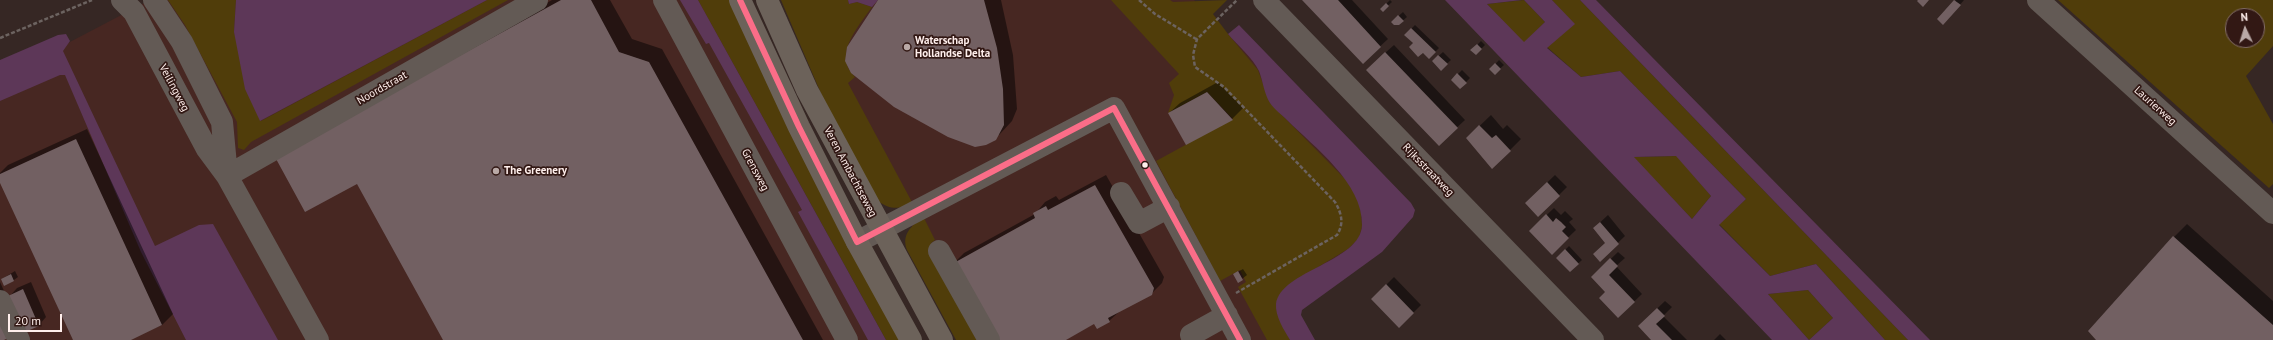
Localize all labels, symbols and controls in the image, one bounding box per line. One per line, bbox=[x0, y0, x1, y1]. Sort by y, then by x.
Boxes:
north arrow bbox=[2225, 8, 2265, 48]
text: N bbox=[2240, 10, 2248, 24]
place label: Waterschap Hollandse Delta bbox=[915, 34, 990, 60]
marker: Waterschap Hollandse Delta bbox=[902, 42, 912, 52]
street label: Veilingweg bbox=[156, 62, 192, 114]
street label: Noordstraat bbox=[355, 68, 409, 108]
street label: Laurierweg bbox=[2131, 84, 2179, 128]
street label: Veren Ambachtseweg bbox=[821, 125, 879, 219]
street label: Rijksstraatweg bbox=[1399, 141, 1457, 199]
street label: Grensweg bbox=[738, 147, 772, 193]
unlabelled marker bbox=[1140, 160, 1150, 170]
place label: The Greenery bbox=[504, 164, 567, 178]
marker: The Greenery bbox=[491, 166, 501, 176]
scale bar bbox=[10, 306, 64, 332]
text: 20 m bbox=[15, 313, 41, 328]

